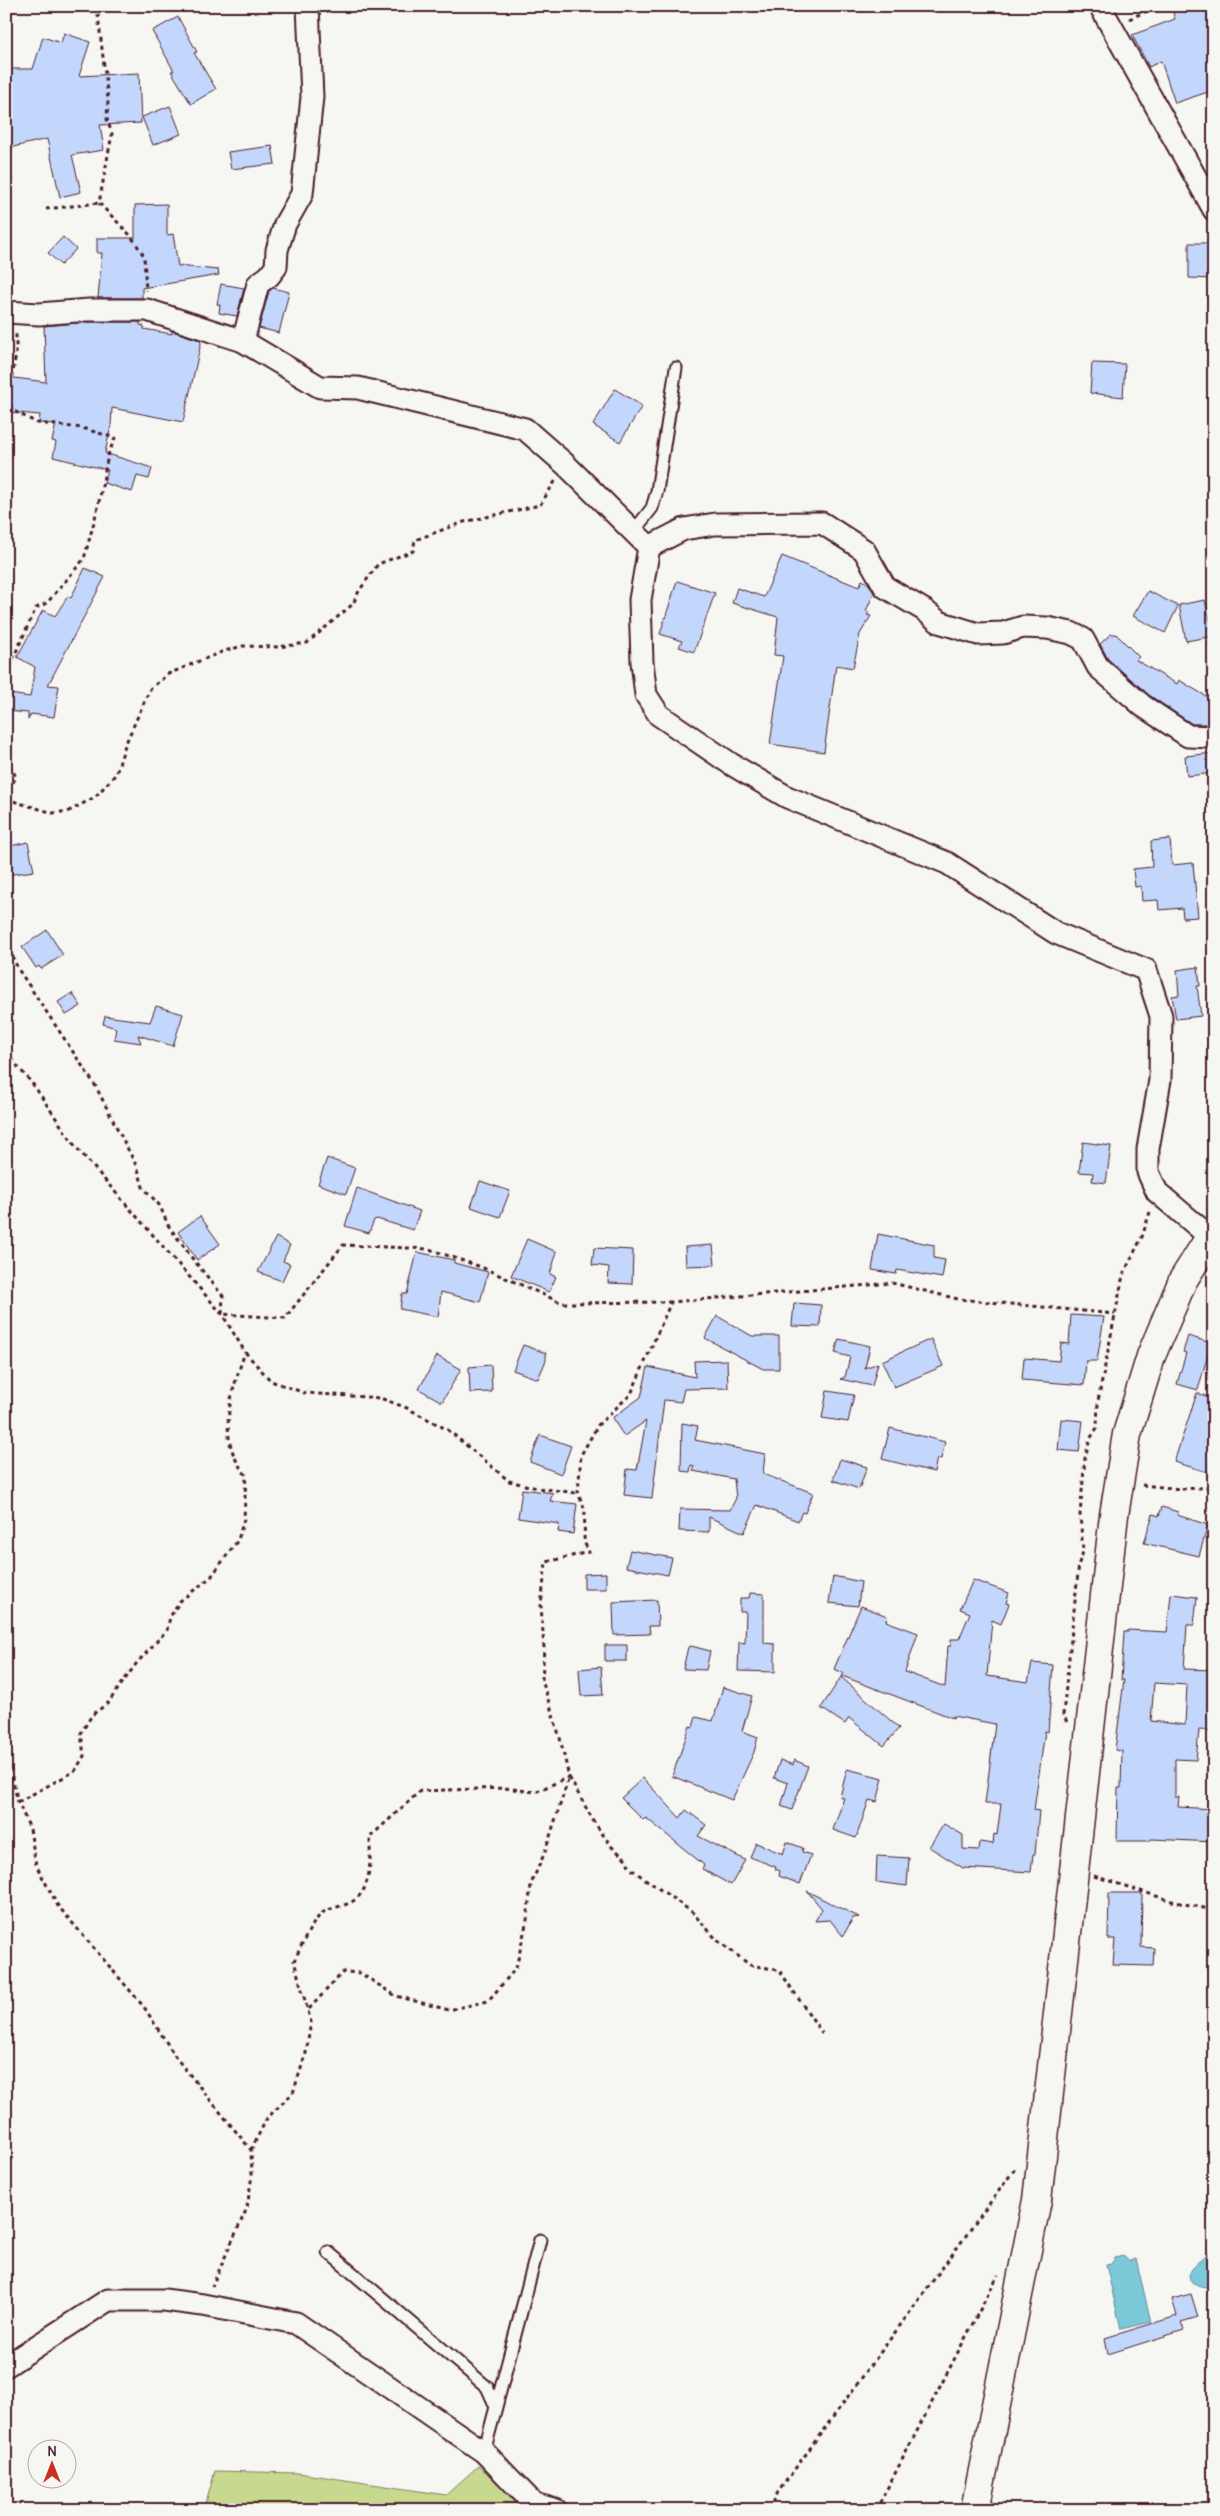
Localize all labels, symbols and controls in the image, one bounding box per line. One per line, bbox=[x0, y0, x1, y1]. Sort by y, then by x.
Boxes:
north arrow bbox=[28, 2438, 78, 2488]
text: N bbox=[47, 2442, 57, 2460]

